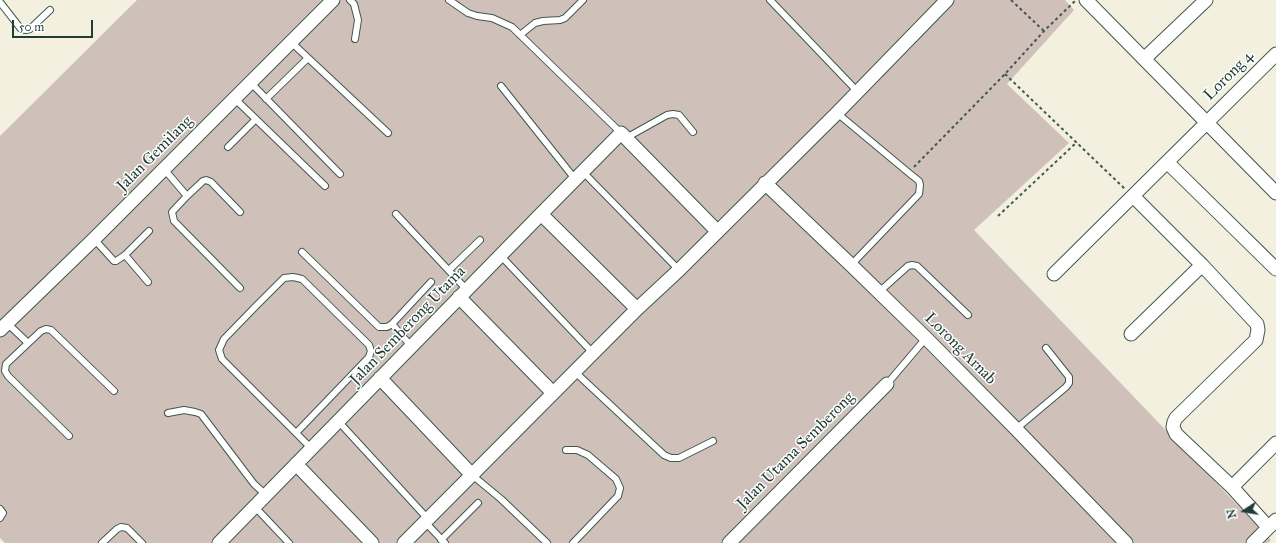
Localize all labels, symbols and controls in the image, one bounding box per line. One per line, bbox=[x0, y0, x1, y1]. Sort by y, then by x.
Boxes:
scale bar bbox=[14, 12, 95, 38]
text: 50 m bbox=[19, 20, 44, 34]
street label: Lorong 4 bbox=[1200, 47, 1258, 105]
street label: Jalan Gemilang bbox=[113, 112, 197, 196]
street label: Jalan Semberong Utama bbox=[346, 262, 470, 390]
street label: Lorong Arnab bbox=[920, 309, 1000, 389]
street label: Jalan Utama Semberong bbox=[733, 388, 859, 514]
north arrow bbox=[1224, 491, 1264, 531]
text: N bbox=[1224, 508, 1239, 520]

